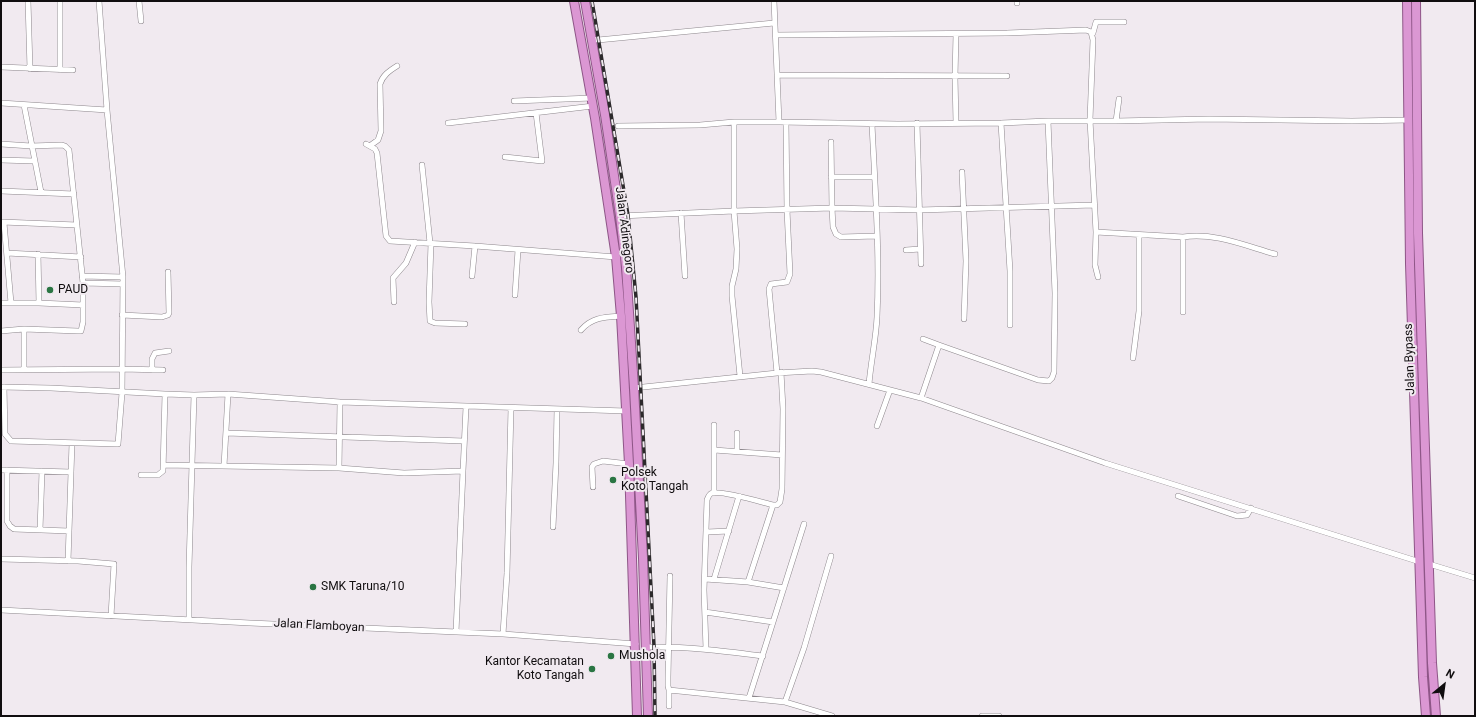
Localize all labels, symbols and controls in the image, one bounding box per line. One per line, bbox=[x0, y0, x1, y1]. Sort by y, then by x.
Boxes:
street label: Jalan Adinegoro bbox=[612, 186, 636, 274]
place label: PAUD bbox=[58, 283, 88, 297]
marker: PAUD bbox=[45, 285, 55, 295]
street label: Jalan Bypass bbox=[1402, 323, 1418, 395]
place label: Polsek Koto Tangah bbox=[621, 466, 688, 494]
marker: Polsek Koto Tangah bbox=[608, 475, 618, 485]
place label: SMK Taruna/10 bbox=[321, 580, 404, 594]
marker: SMK Taruna/10 bbox=[308, 582, 318, 592]
street label: Jalan Flamboyan bbox=[273, 616, 365, 636]
place label: Mushola bbox=[619, 649, 665, 663]
marker: Mushola bbox=[606, 651, 616, 661]
place label: Kantor Kecamatan Koto Tangah bbox=[485, 655, 584, 683]
marker: Kantor Kecamatan Koto Tangah bbox=[587, 664, 597, 674]
north arrow bbox=[1424, 665, 1464, 705]
text: N bbox=[1444, 666, 1457, 682]

